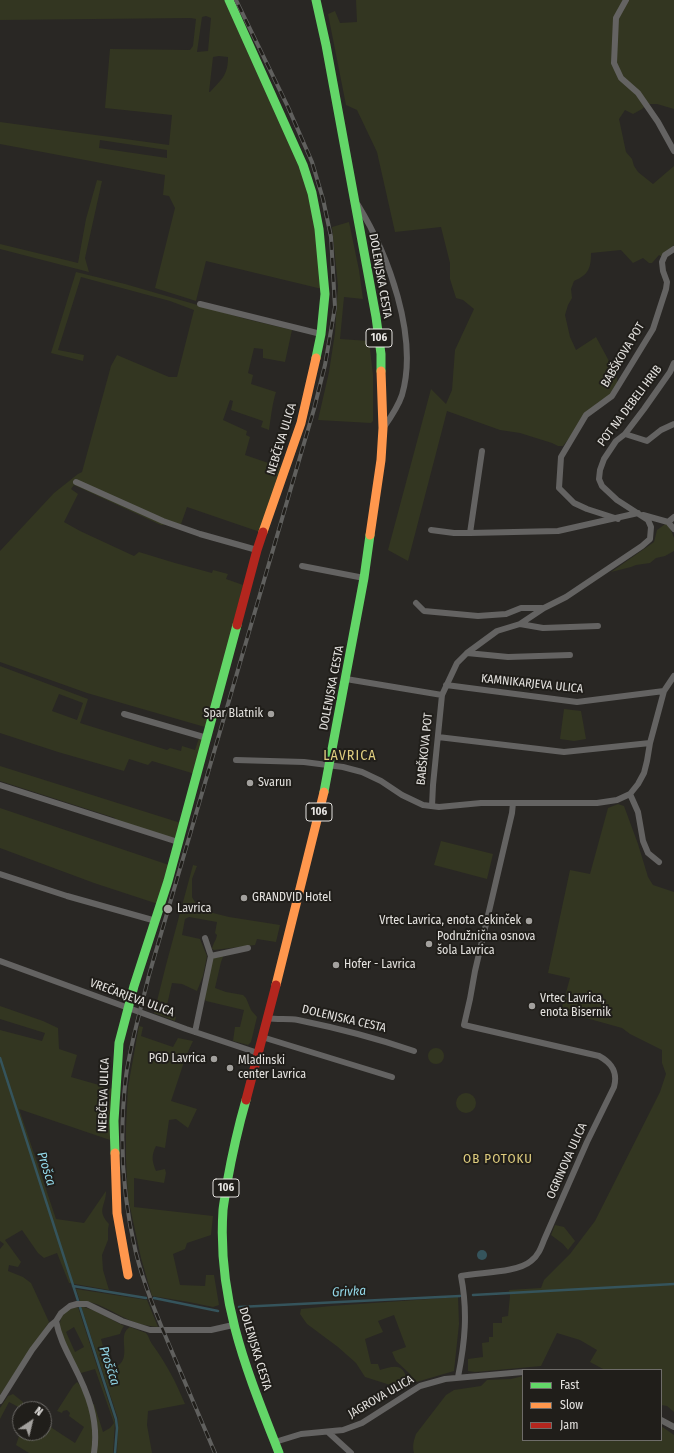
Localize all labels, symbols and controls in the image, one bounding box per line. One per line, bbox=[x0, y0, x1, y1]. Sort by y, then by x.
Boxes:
street label: DOLENJSKA CESTA bbox=[365, 232, 395, 320]
street label: BABŠKOVA POT bbox=[598, 320, 648, 390]
road number: 106 bbox=[366, 329, 392, 347]
street label: POT NA DEBELI HRIB bbox=[595, 363, 665, 449]
street label: NEBČEVA ULICA bbox=[264, 401, 300, 477]
street label: DOLENJSKA CESTA bbox=[317, 644, 347, 732]
street label: KAMNIKARJEVA ULICA bbox=[480, 671, 584, 697]
place label: Spar Blatnik bbox=[203, 707, 263, 721]
marker: Spar Blatnik bbox=[266, 709, 276, 719]
street label: BABŠKOVA POT bbox=[414, 712, 436, 786]
district label: LAVRICA bbox=[323, 748, 377, 764]
place label: Svarun bbox=[258, 776, 292, 790]
marker: Svarun bbox=[245, 778, 255, 788]
road number: 106 bbox=[306, 803, 332, 821]
place label: GRANDVID Hotel bbox=[252, 891, 331, 905]
marker: GRANDVID Hotel bbox=[239, 893, 249, 903]
place label: Lavrica bbox=[177, 902, 211, 916]
marker: Lavrica bbox=[162, 903, 174, 915]
place label: Vrtec Lavrica, enota Cekinček bbox=[379, 914, 521, 928]
marker: Vrtec Lavrica, enota Cekinček bbox=[524, 916, 534, 926]
place label: Podružnična osnova šola Lavrica bbox=[437, 930, 535, 958]
marker: Podružnična osnova šola Lavrica bbox=[424, 939, 434, 949]
place label: Hofer - Lavrica bbox=[344, 958, 416, 972]
marker: Hofer - Lavrica bbox=[331, 960, 341, 970]
street label: VREČARJEVA ULICA bbox=[88, 976, 176, 1020]
place label: Vrtec Lavrica, enota Bisernik bbox=[540, 992, 611, 1020]
marker: Vrtec Lavrica, enota Bisernik bbox=[527, 1001, 537, 1011]
street label: DOLENJSKA CESTA bbox=[300, 1002, 388, 1036]
place label: PGD Lavrica bbox=[149, 1052, 206, 1066]
marker: PGD Lavrica bbox=[209, 1054, 219, 1064]
place label: Mladinski center Lavrica bbox=[238, 1054, 306, 1082]
street label: NEBČEVA ULICA bbox=[96, 1058, 112, 1132]
marker: Mladinski center Lavrica bbox=[225, 1063, 235, 1073]
street label: OGRINOVA ULICA bbox=[544, 1121, 590, 1201]
water label: Prošca bbox=[33, 1150, 59, 1188]
district label: OB POTOKU bbox=[463, 1151, 533, 1167]
road number: 106 bbox=[213, 1179, 239, 1197]
water label: Grivka bbox=[332, 1283, 366, 1301]
street label: DOLENJSKA CESTA bbox=[236, 1306, 274, 1392]
water label: Proščca bbox=[95, 1344, 123, 1388]
legend bbox=[522, 1369, 662, 1441]
street label: JAGROVA ULICA bbox=[346, 1372, 416, 1422]
text: Fast bbox=[560, 1378, 579, 1392]
text: Slow bbox=[560, 1398, 583, 1412]
north arrow bbox=[12, 1401, 52, 1441]
text: N bbox=[32, 1404, 45, 1419]
text: Jam bbox=[560, 1418, 578, 1432]

